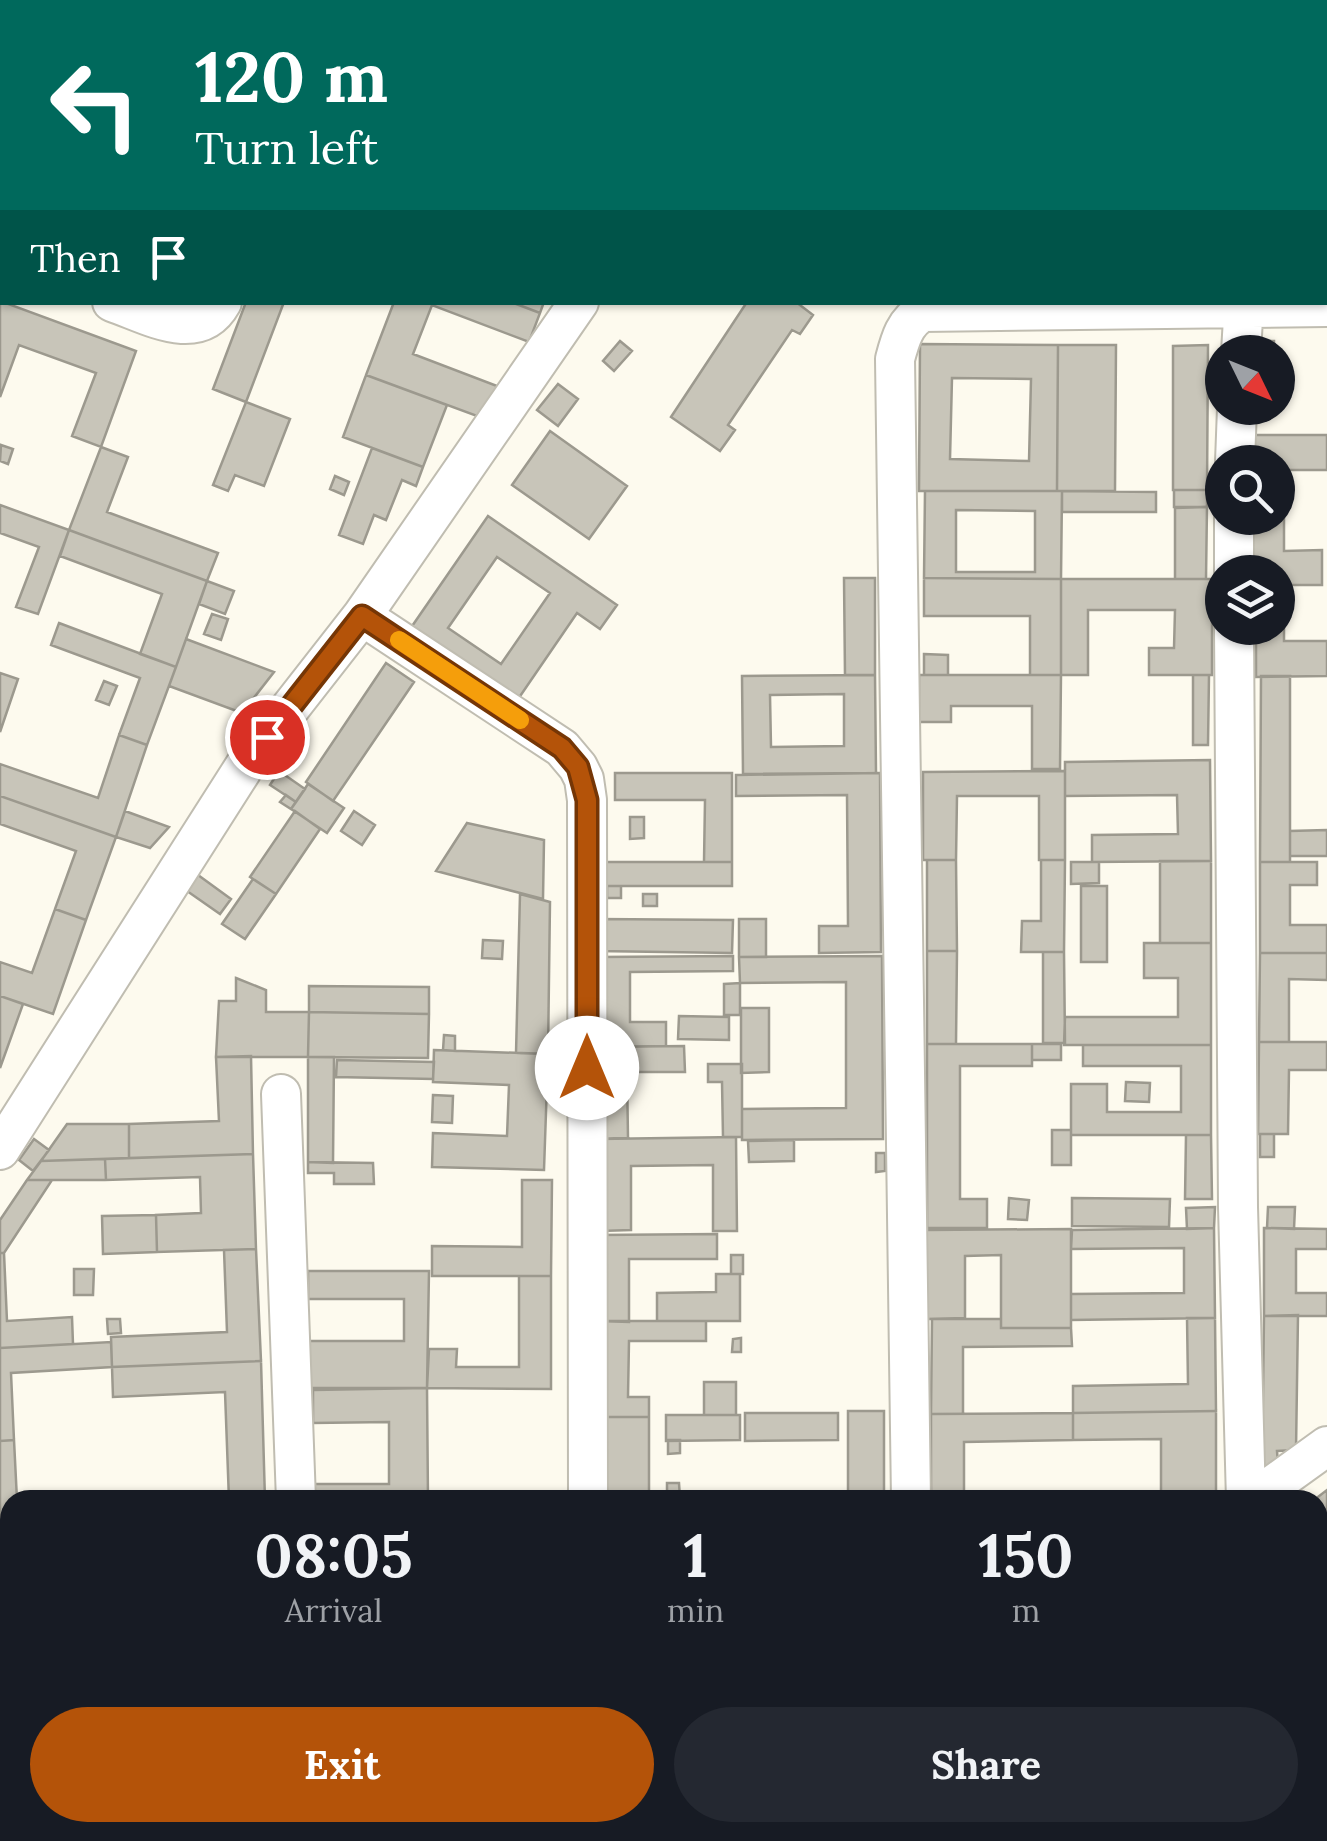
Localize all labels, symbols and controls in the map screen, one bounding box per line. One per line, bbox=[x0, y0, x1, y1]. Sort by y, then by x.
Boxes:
text: 120 m bbox=[195, 32, 388, 121]
icon: left bbox=[30, 40, 160, 170]
text: Turn left bbox=[195, 119, 378, 176]
icon: arrive bbox=[141, 230, 196, 285]
text: Then bbox=[30, 234, 121, 282]
north arrow bbox=[1205, 335, 1295, 425]
map controls bbox=[1205, 335, 1295, 645]
button: search bbox=[1205, 445, 1295, 535]
button: layers bbox=[1205, 555, 1295, 645]
pin bbox=[225, 695, 310, 780]
icon: arrive bbox=[240, 710, 295, 765]
position arrow bbox=[535, 1016, 639, 1120]
text: 08:05 bbox=[255, 1517, 413, 1593]
text: 1 bbox=[683, 1517, 708, 1593]
text: 150 bbox=[979, 1517, 1074, 1593]
text: Arrival bbox=[285, 1590, 382, 1631]
text: min bbox=[667, 1590, 724, 1631]
text: m bbox=[1012, 1590, 1040, 1631]
button: Exit bbox=[30, 1707, 654, 1822]
button: Share bbox=[674, 1707, 1298, 1822]

